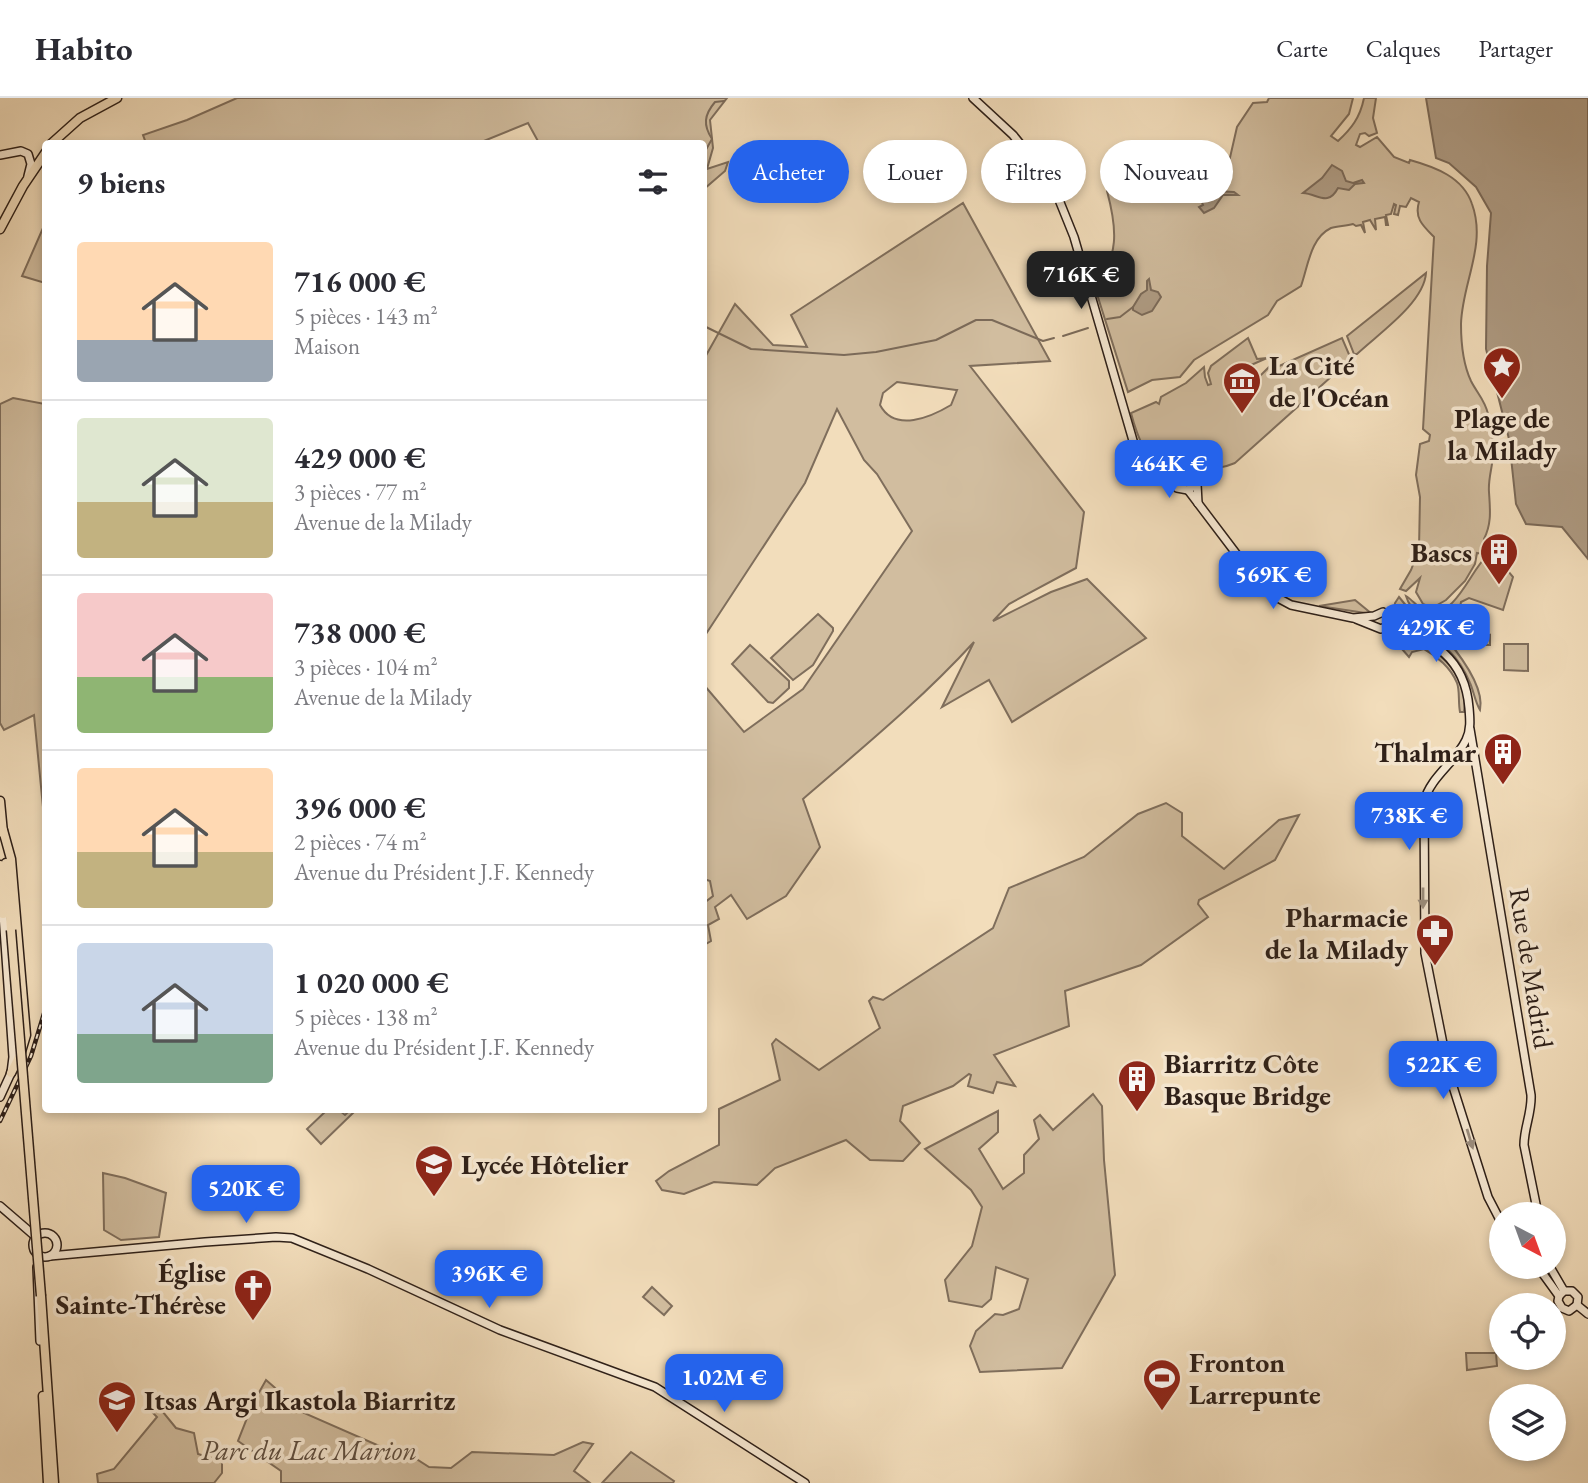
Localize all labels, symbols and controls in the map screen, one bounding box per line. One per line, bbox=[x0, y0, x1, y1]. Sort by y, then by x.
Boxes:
text: Habito bbox=[35, 27, 132, 70]
text: Carte bbox=[1276, 33, 1328, 64]
text: Calques bbox=[1366, 33, 1440, 64]
text: Partager bbox=[1478, 33, 1553, 64]
chip: Acheter bbox=[728, 140, 849, 203]
chip: Louer bbox=[863, 140, 967, 203]
chip: Filtres bbox=[981, 140, 1086, 203]
chip: Nouveau bbox=[1100, 140, 1233, 203]
text: 9 biens bbox=[77, 163, 165, 202]
icon: filters bbox=[634, 163, 672, 201]
pin: 716K € bbox=[1024, 252, 1138, 311]
text: 716K € bbox=[1043, 259, 1119, 289]
text: 716 000 € bbox=[294, 262, 426, 301]
icon: home bbox=[133, 270, 217, 354]
text: 5 pièces · 143 m² bbox=[294, 301, 438, 331]
text: Maison bbox=[294, 331, 360, 361]
place icon: Plage de la Milady bbox=[1481, 345, 1523, 400]
place label: La Cité de l'Océan bbox=[1269, 347, 1390, 415]
museum icon: La Cité de l'Océan bbox=[1221, 360, 1263, 415]
place label: Plage de la Milady bbox=[1447, 400, 1557, 468]
text: 429 000 € bbox=[294, 438, 426, 477]
pin: 464K € bbox=[1112, 440, 1226, 500]
icon: home bbox=[133, 446, 217, 530]
text: 464K € bbox=[1131, 448, 1207, 478]
text: 3 pièces · 77 m² bbox=[294, 477, 427, 507]
text: Avenue de la Milady bbox=[294, 507, 472, 537]
building icon: Bascs bbox=[1478, 531, 1520, 586]
place label: Bascs bbox=[1411, 534, 1472, 570]
pin: 569K € bbox=[1216, 552, 1330, 611]
text: 569K € bbox=[1235, 559, 1311, 589]
pin: 429K € bbox=[1379, 604, 1493, 664]
text: 429K € bbox=[1398, 612, 1474, 642]
text: 738 000 € bbox=[294, 613, 426, 652]
icon: home bbox=[133, 621, 217, 705]
text: 3 pièces · 104 m² bbox=[294, 652, 438, 682]
text: Avenue de la Milady bbox=[294, 682, 472, 712]
building icon: Thalmar bbox=[1482, 731, 1524, 786]
place label: Thalmar bbox=[1374, 734, 1476, 770]
text: 396 000 € bbox=[294, 788, 426, 827]
pin: 738K € bbox=[1352, 792, 1466, 852]
icon: home bbox=[133, 796, 217, 880]
text: 738K € bbox=[1371, 800, 1447, 830]
text: 2 pièces · 74 m² bbox=[294, 827, 427, 857]
text: Avenue du Président J.F. Kennedy bbox=[294, 857, 594, 887]
street label: Rue de Madrid bbox=[1502, 885, 1563, 1052]
one-way arrow bbox=[1417, 887, 1429, 909]
place label: Pharmacie de la Milady bbox=[1265, 899, 1409, 967]
pharmacy icon: Pharmacie de la Milady bbox=[1414, 912, 1456, 967]
text: 1 020 000 € bbox=[294, 963, 449, 1002]
icon: home bbox=[133, 971, 217, 1055]
text: 5 pièces · 138 m² bbox=[294, 1002, 438, 1032]
text: Avenue du Président J.F. Kennedy bbox=[294, 1032, 594, 1062]
pin: 522K € bbox=[1386, 1042, 1500, 1101]
place label: Biarritz Côte Basque Bridge bbox=[1164, 1045, 1331, 1113]
text: 522K € bbox=[1405, 1049, 1481, 1079]
building icon: Biarritz Côte Basque Bridge bbox=[1116, 1058, 1158, 1113]
one-way arrow bbox=[1466, 1129, 1476, 1150]
school or university icon: Lycée Hôtelier bbox=[413, 1143, 455, 1198]
place label: Lycée Hôtelier bbox=[461, 1146, 629, 1182]
pin: 520K € bbox=[189, 1166, 303, 1225]
text: 520K € bbox=[208, 1173, 284, 1203]
north arrow bbox=[1489, 1202, 1566, 1279]
map controls bbox=[1489, 1202, 1566, 1461]
pin: 396K € bbox=[432, 1250, 546, 1310]
place label: Église Sainte-Thérèse bbox=[56, 1254, 226, 1322]
text: 396K € bbox=[451, 1258, 527, 1288]
church icon: Église Sainte-Thérèse bbox=[232, 1267, 274, 1322]
button: locate bbox=[1489, 1293, 1566, 1370]
place label: Fronton Larrepunte bbox=[1189, 1344, 1321, 1412]
pin: 1.02M € bbox=[659, 1354, 789, 1414]
sports icon: Fronton Larrepunte bbox=[1141, 1357, 1183, 1412]
text: 1.02M € bbox=[681, 1362, 767, 1392]
school or university icon: Itsas Argi Ikastola Biarritz bbox=[96, 1379, 138, 1434]
place label: Itsas Argi Ikastola Biarritz bbox=[144, 1382, 456, 1418]
button: layers bbox=[1489, 1384, 1566, 1461]
park label: Parc du Lac Marion bbox=[201, 1432, 417, 1468]

